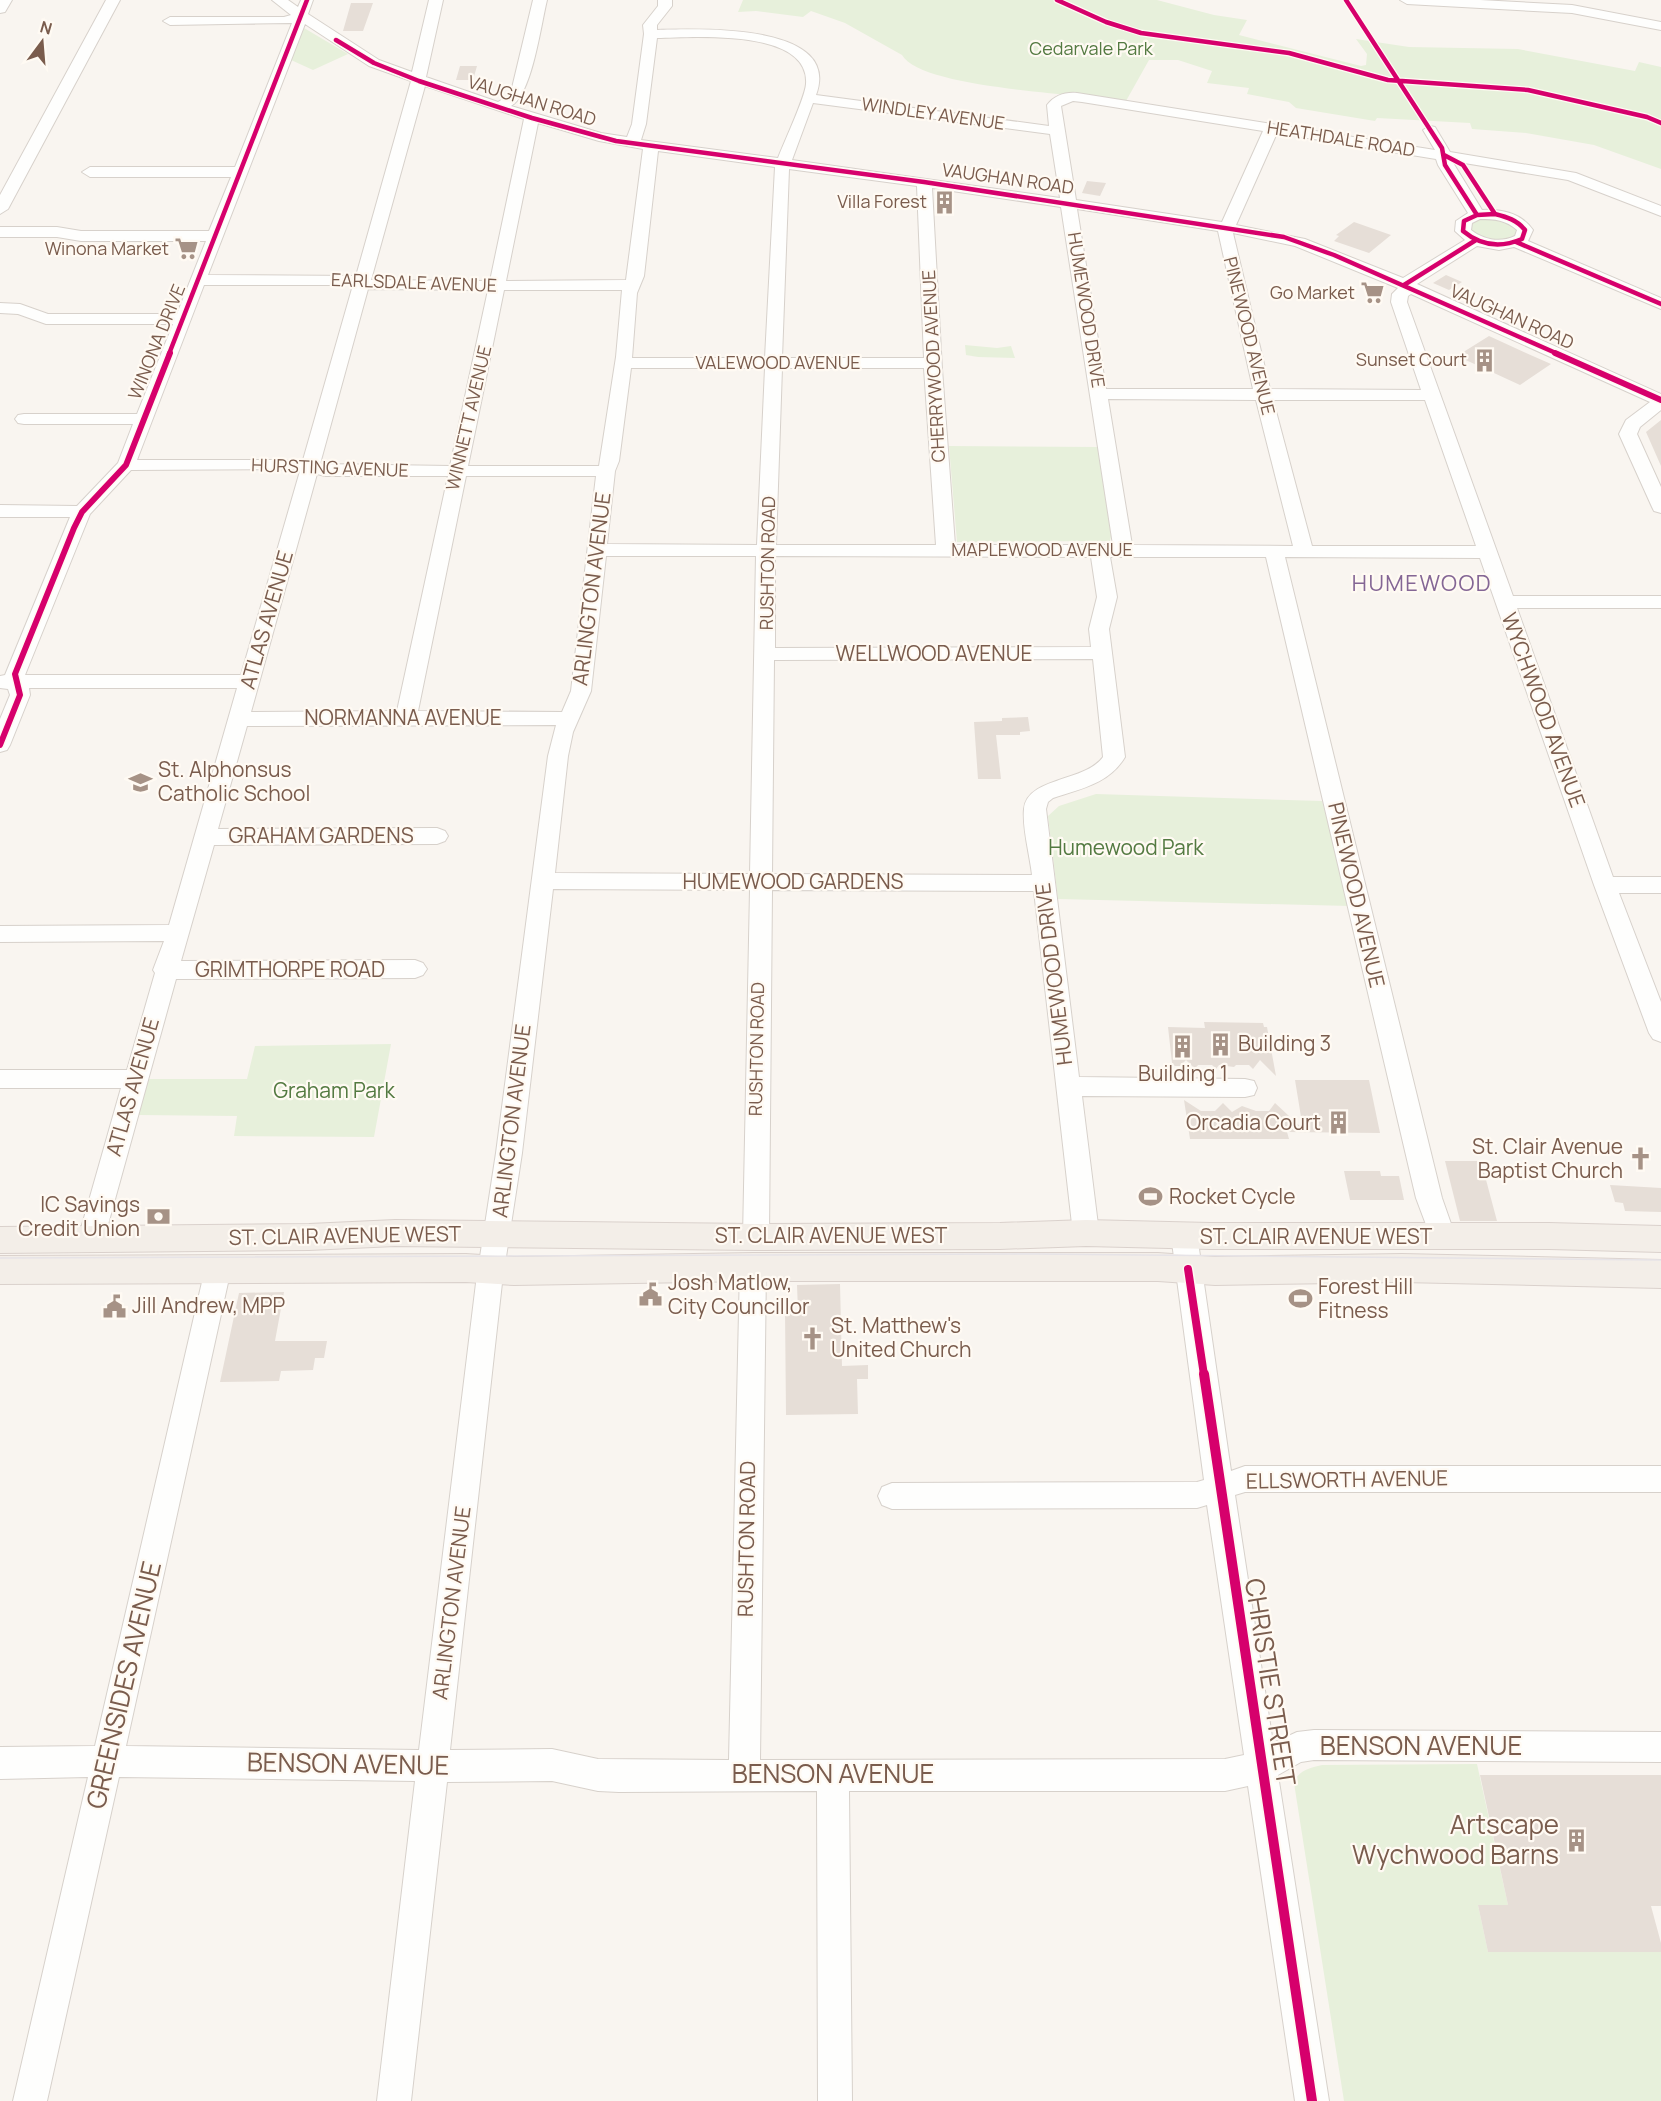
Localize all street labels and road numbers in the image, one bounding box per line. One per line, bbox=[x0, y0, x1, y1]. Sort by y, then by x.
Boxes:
street label: VAUGHAN ROAD bbox=[465, 69, 599, 131]
street label: WINDLEY AVENUE bbox=[860, 91, 1006, 135]
street label: HEATHDALE ROAD bbox=[1265, 114, 1417, 162]
street label: VAUGHAN ROAD bbox=[941, 157, 1076, 199]
street label: HUMEWOOD DRIVE bbox=[1063, 230, 1111, 389]
street label: PINEWOOD AVENUE bbox=[1219, 254, 1281, 417]
street label: EARLSDALE AVENUE bbox=[331, 267, 497, 297]
street label: CHERRYWOOD AVENUE bbox=[916, 269, 950, 463]
street label: VAUGHAN ROAD bbox=[1447, 278, 1578, 354]
street label: WINONA DRIVE bbox=[122, 280, 190, 403]
street label: WINNETT AVENUE bbox=[440, 343, 496, 493]
street label: VALEWOOD AVENUE bbox=[695, 350, 861, 374]
street label: HURSTING AVENUE bbox=[251, 452, 409, 482]
street label: ARLINGTON AVENUE bbox=[565, 490, 617, 687]
street label: RUSHTON ROAD bbox=[754, 496, 780, 630]
street label: MAPLEWOOD AVENUE bbox=[951, 537, 1133, 561]
street label: ATLAS AVENUE bbox=[233, 547, 299, 692]
street label: WYCHWOOD AVENUE bbox=[1496, 608, 1592, 811]
street label: WELLWOOD AVENUE bbox=[836, 639, 1032, 667]
street label: NORMANNA AVENUE bbox=[304, 703, 502, 731]
street label: PINEWOOD AVENUE bbox=[1322, 799, 1392, 990]
street label: GRAHAM GARDENS bbox=[228, 821, 414, 849]
street label: HUMEWOOD GARDENS bbox=[683, 867, 904, 895]
street label: HUMEWOOD DRIVE bbox=[1028, 881, 1078, 1067]
street label: GRIMTHORPE ROAD bbox=[195, 955, 385, 983]
street label: RUSHTON ROAD bbox=[743, 982, 769, 1116]
street label: ATLAS AVENUE bbox=[99, 1014, 165, 1159]
street label: ARLINGTON AVENUE bbox=[485, 1022, 537, 1219]
street label: ST. CLAIR AVENUE WEST bbox=[228, 1219, 462, 1251]
street label: ST. CLAIR AVENUE WEST bbox=[715, 1221, 948, 1249]
street label: ST. CLAIR AVENUE WEST bbox=[1200, 1222, 1433, 1250]
street label: RUSHTON ROAD bbox=[731, 1461, 761, 1617]
street label: ELLSWORTH AVENUE bbox=[1246, 1463, 1448, 1495]
street label: ARLINGTON AVENUE bbox=[425, 1504, 477, 1701]
street label: GREENSIDES AVENUE bbox=[77, 1557, 169, 1812]
street label: CHRISTIE STREET bbox=[1237, 1576, 1305, 1789]
street label: BENSON AVENUE bbox=[1320, 1727, 1522, 1763]
street label: BENSON AVENUE bbox=[246, 1743, 450, 1783]
street label: BENSON AVENUE bbox=[732, 1755, 934, 1791]

